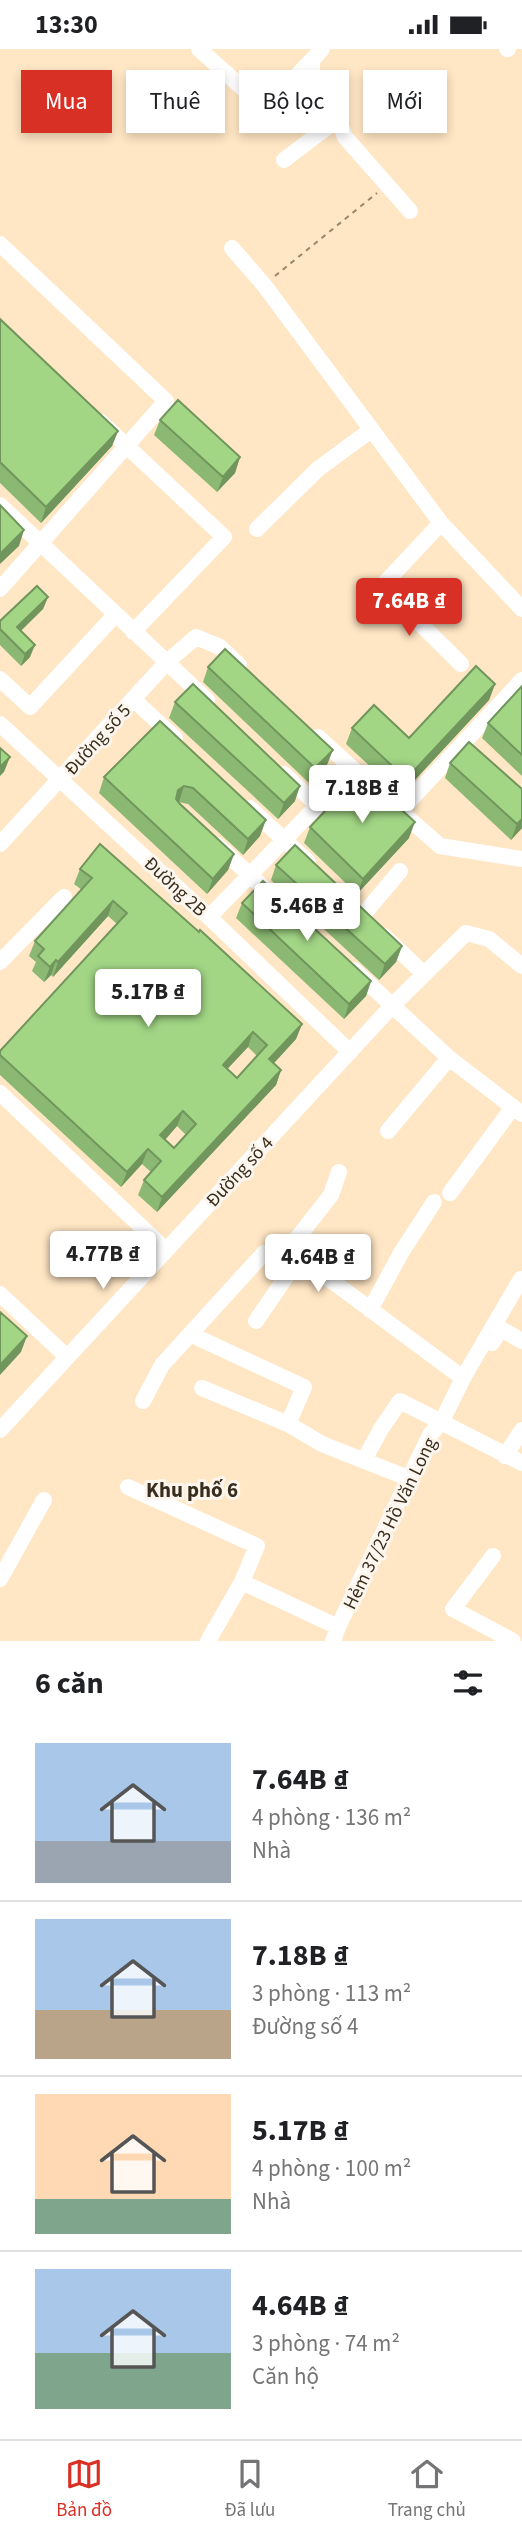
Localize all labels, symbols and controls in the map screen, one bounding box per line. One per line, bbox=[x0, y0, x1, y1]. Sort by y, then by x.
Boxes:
text: 13:30 bbox=[35, 6, 98, 43]
chip: Mua bbox=[21, 70, 112, 133]
chip: Thuê bbox=[126, 70, 225, 133]
chip: Bộ lọc bbox=[239, 70, 349, 133]
chip: Mới bbox=[363, 70, 447, 133]
pin: 7.64B ₫ bbox=[344, 579, 474, 638]
text: 7.64B ₫ bbox=[372, 584, 446, 617]
street label: Đường số 5 bbox=[59, 698, 138, 782]
pin: 7.18B ₫ bbox=[297, 765, 427, 825]
text: 7.18B ₫ bbox=[325, 771, 399, 804]
street label: Đường 2B bbox=[138, 851, 212, 923]
pin: 5.46B ₫ bbox=[242, 883, 372, 943]
text: 5.46B ₫ bbox=[270, 889, 344, 922]
pin: 5.17B ₫ bbox=[83, 969, 213, 1029]
text: 5.17B ₫ bbox=[111, 975, 185, 1008]
street label: Đường số 4 bbox=[200, 1131, 280, 1213]
pin: 4.77B ₫ bbox=[38, 1231, 168, 1291]
pin: 4.64B ₫ bbox=[253, 1235, 383, 1294]
text: 4.77B ₫ bbox=[66, 1237, 140, 1270]
text: 4.64B ₫ bbox=[281, 1240, 355, 1273]
street label: Hẻm 37/23 Hồ Văn Long bbox=[337, 1433, 444, 1614]
district label: Khu phố 6 bbox=[146, 1475, 238, 1505]
text: 6 căn bbox=[35, 1662, 104, 1705]
icon: filters bbox=[449, 1664, 487, 1702]
text: 7.64B ₫ bbox=[252, 1758, 349, 1801]
icon: home bbox=[91, 1771, 175, 1855]
text: 4 phòng · 136 m² bbox=[252, 1801, 411, 1834]
text: Nhà bbox=[252, 1834, 291, 1867]
text: 7.18B ₫ bbox=[252, 1934, 349, 1977]
icon: home bbox=[91, 1947, 175, 2031]
text: 3 phòng · 113 m² bbox=[252, 1977, 411, 2010]
text: Đường số 4 bbox=[252, 2010, 359, 2043]
text: 5.17B ₫ bbox=[252, 2109, 349, 2152]
icon: home bbox=[91, 2122, 175, 2206]
text: 4 phòng · 100 m² bbox=[252, 2152, 411, 2185]
text: Nhà bbox=[252, 2185, 291, 2218]
text: 4.64B ₫ bbox=[252, 2284, 349, 2327]
icon: home bbox=[91, 2297, 175, 2381]
text: 3 phòng · 74 m² bbox=[252, 2327, 400, 2360]
text: Căn hộ bbox=[252, 2360, 319, 2393]
tab: Bản đồ bbox=[56, 2455, 112, 2524]
tab: Đã lưu bbox=[224, 2455, 275, 2524]
tab: Trang chủ bbox=[388, 2455, 466, 2524]

